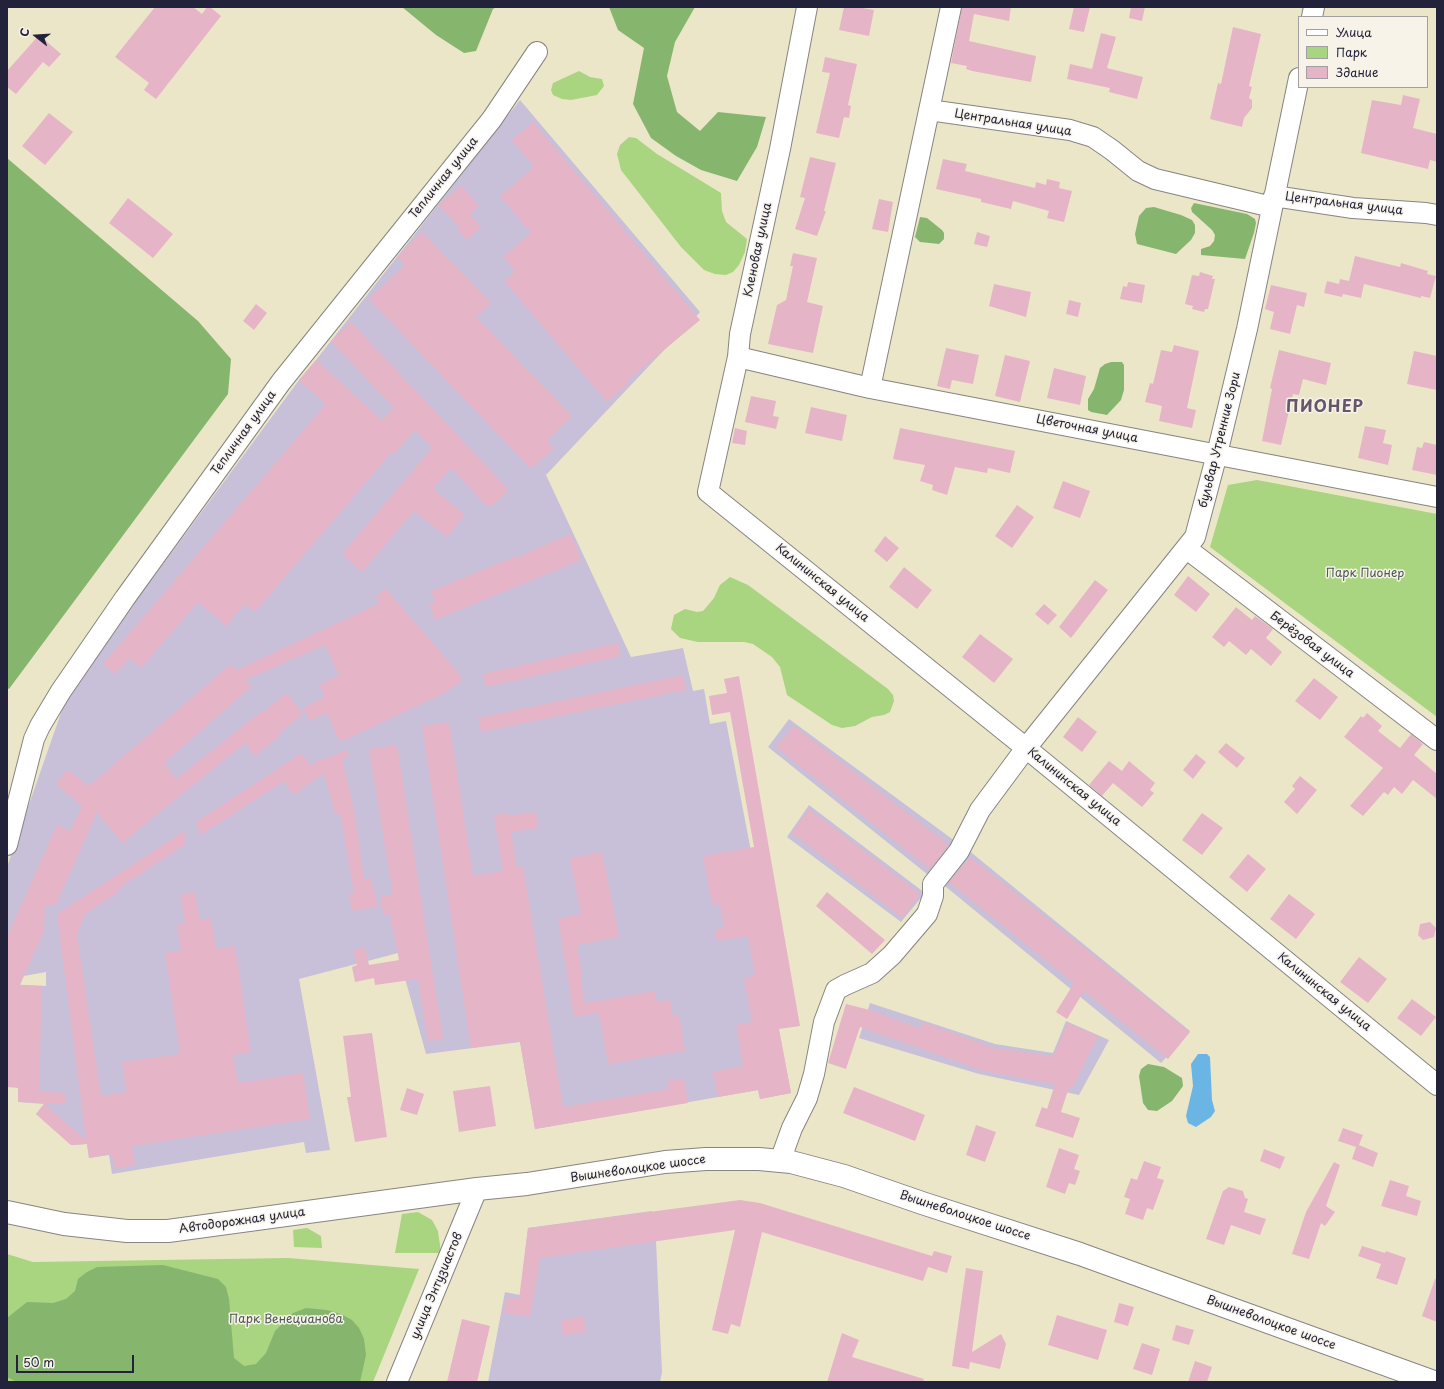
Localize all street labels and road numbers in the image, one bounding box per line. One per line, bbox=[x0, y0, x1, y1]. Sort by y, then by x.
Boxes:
street label: Центральная улица bbox=[953, 107, 1073, 139]
street label: Тепличная улица bbox=[407, 134, 481, 222]
street label: Центральная улица bbox=[1284, 190, 1404, 218]
street label: Кленовая улица bbox=[741, 201, 775, 299]
street label: бульвар Утренние Зори bbox=[1196, 371, 1244, 509]
street label: Тепличная улица bbox=[209, 388, 279, 478]
street label: Цветочная улица bbox=[1035, 412, 1139, 446]
street label: Калининская улица bbox=[772, 541, 872, 625]
street label: Берёзовая улица bbox=[1267, 609, 1357, 681]
street label: Калининская улица bbox=[1024, 745, 1124, 829]
street label: Калининская улица bbox=[1274, 950, 1374, 1034]
street label: Вышневолоцкое шоссе bbox=[569, 1152, 707, 1186]
street label: Вышневолоцкое шоссе bbox=[898, 1188, 1032, 1244]
street label: Автодорожная улица bbox=[178, 1205, 306, 1237]
street label: улица Энтузиастов bbox=[408, 1231, 466, 1341]
street label: Вышневолоцкое шоссе bbox=[1204, 1293, 1338, 1353]

